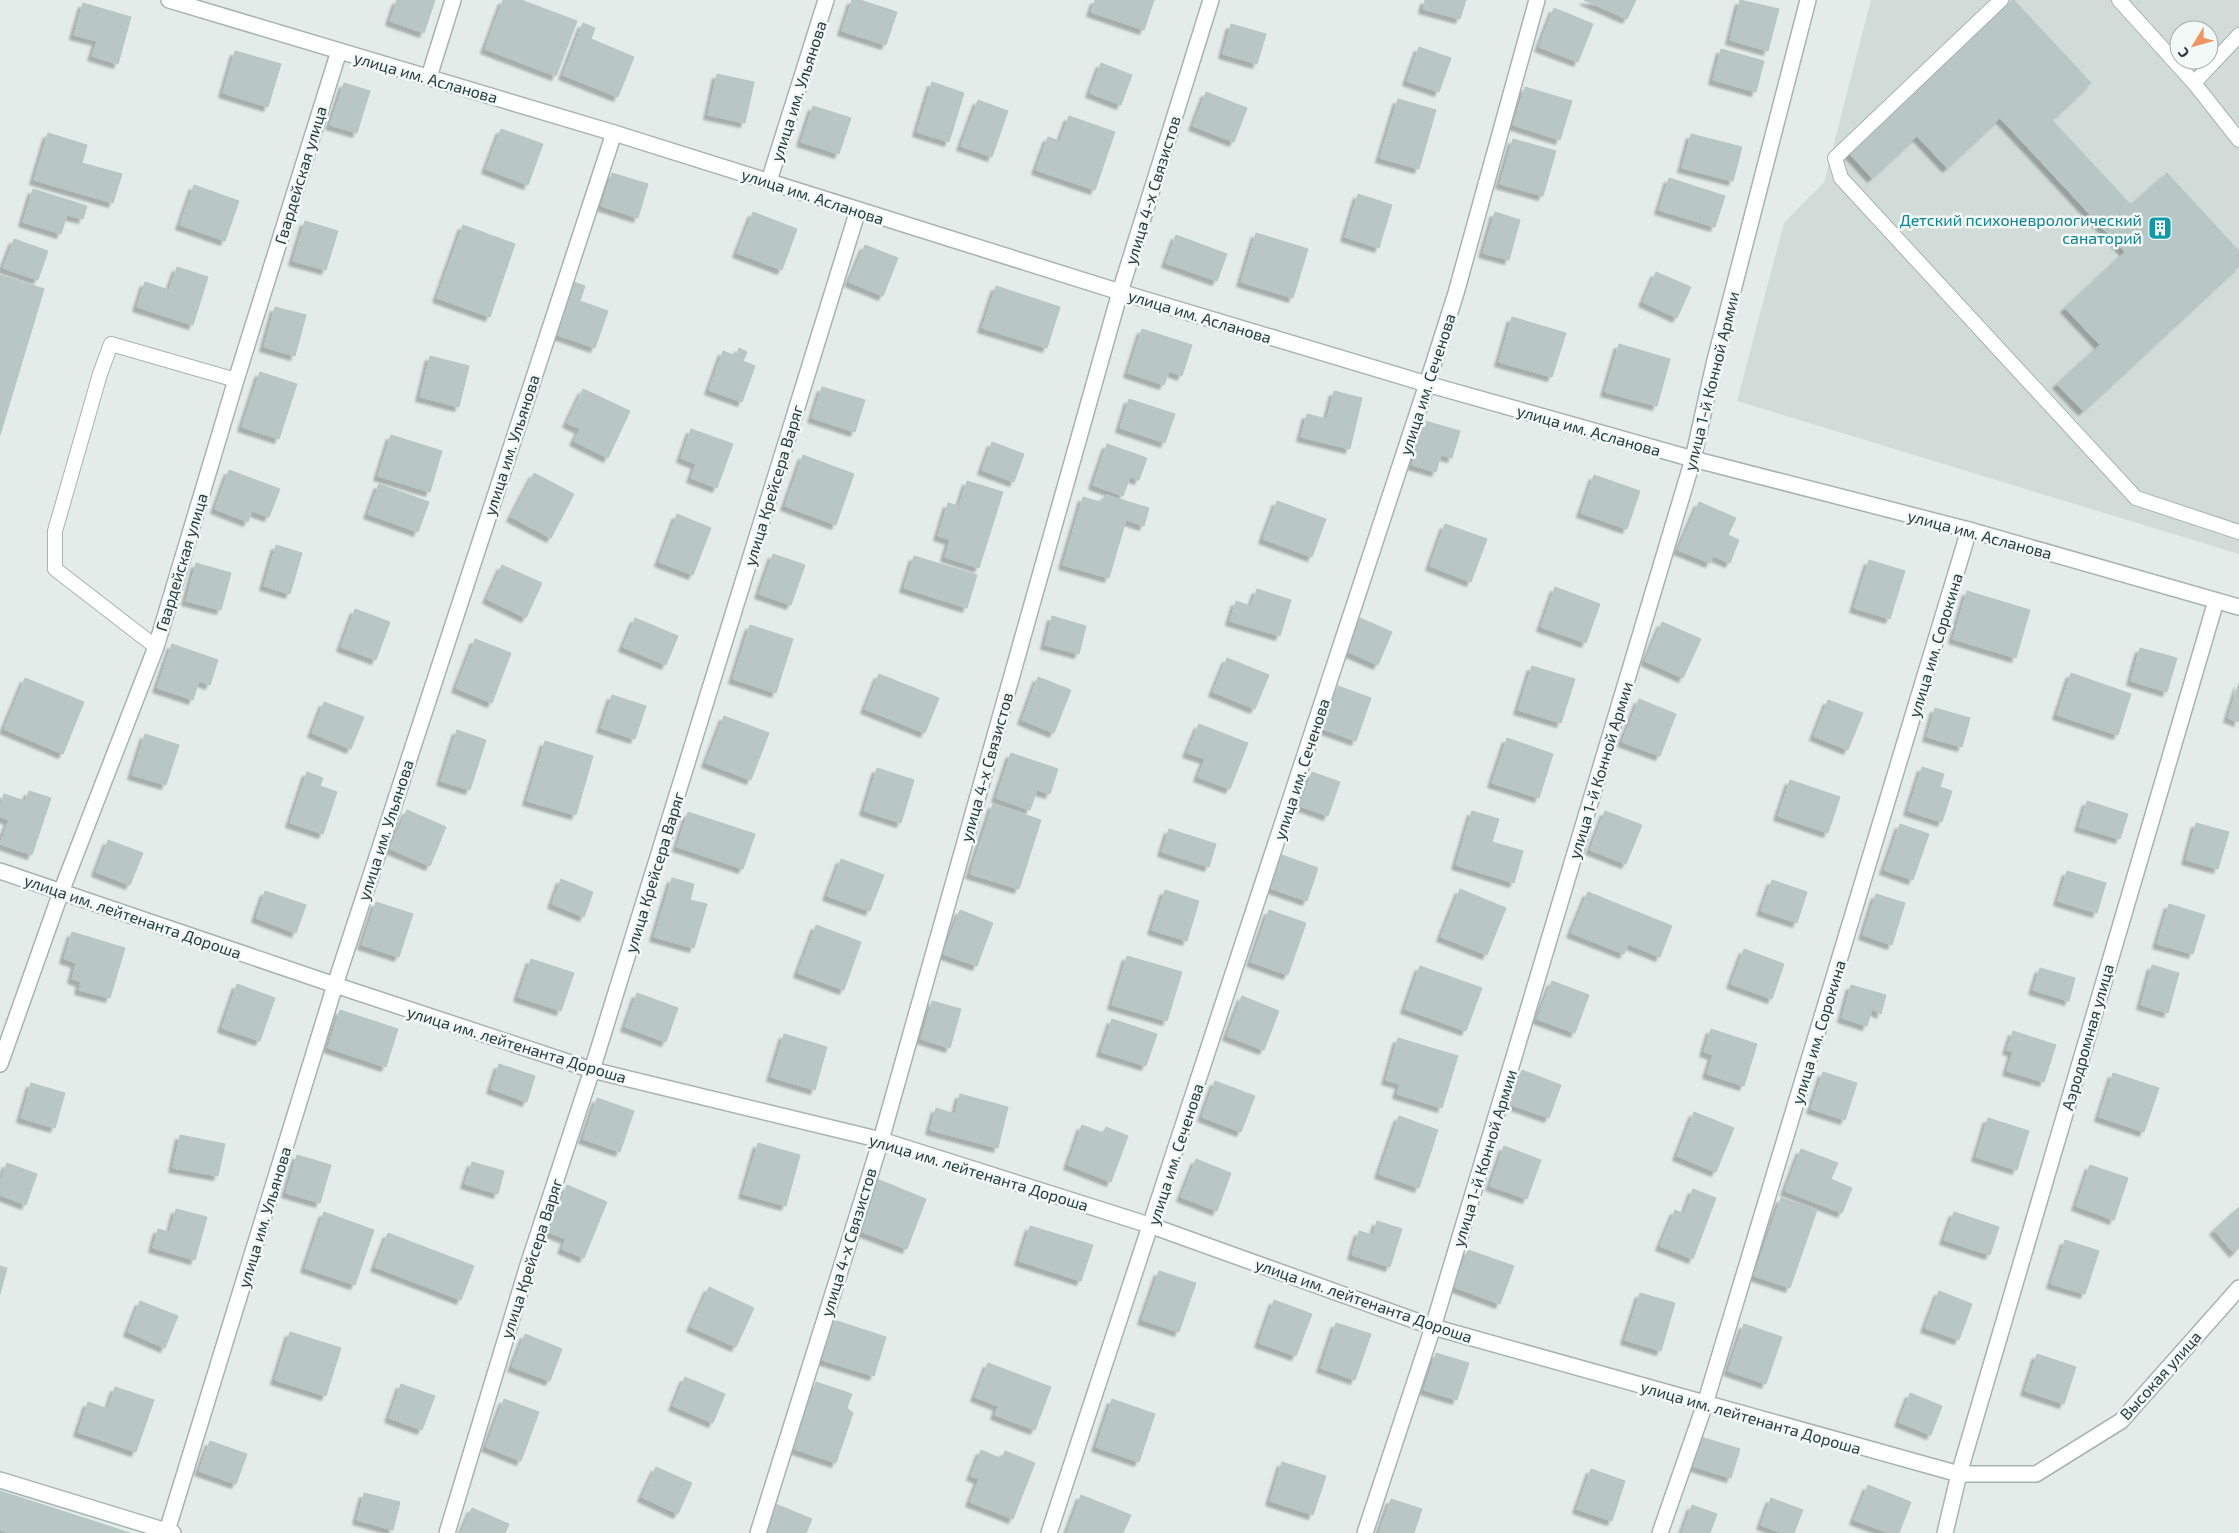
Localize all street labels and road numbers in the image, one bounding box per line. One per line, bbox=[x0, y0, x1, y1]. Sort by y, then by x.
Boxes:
street label: улица им. Ульянова bbox=[766, 18, 831, 164]
street label: улица им. Асланова bbox=[352, 47, 500, 108]
street label: Гвардейская улица bbox=[270, 104, 331, 247]
street label: улица 4-х Связистов bbox=[1120, 113, 1185, 267]
street label: улица им. Асланова bbox=[739, 164, 887, 229]
street label: улица им. Асланова bbox=[1126, 285, 1274, 348]
street label: улица 1-й Конной Армии bbox=[1680, 289, 1743, 473]
street label: улица им. Сеченова bbox=[1395, 311, 1460, 458]
street label: улица им. Ульянова bbox=[479, 372, 544, 518]
street label: улица им. Асланова bbox=[1515, 400, 1663, 461]
street label: улица Крейсера Варяг bbox=[739, 402, 808, 568]
street label: Гвардейская улица bbox=[151, 491, 212, 634]
street label: улица им. Асланова bbox=[1906, 506, 2054, 563]
street label: улица им. Сорокина bbox=[1904, 571, 1967, 720]
street label: улица 1-й Конной Армии bbox=[1564, 679, 1637, 861]
street label: улица 4-х Связистов bbox=[956, 690, 1017, 844]
street label: улица им. Сеченова bbox=[1269, 696, 1334, 843]
street label: улица им. Ульянова bbox=[353, 757, 418, 903]
street label: улица Крейсера Варяг bbox=[620, 789, 689, 955]
street label: улица им. лейтенанта Дороша bbox=[22, 870, 244, 963]
street label: улица им. Сорокина bbox=[1787, 958, 1850, 1107]
street label: Аэродромная улица bbox=[2057, 962, 2118, 1113]
street label: улица им. лейтенанта Дороша bbox=[405, 1002, 629, 1087]
street label: улица 1-й Конной Армии bbox=[1448, 1067, 1521, 1249]
street label: улица им. Сеченова bbox=[1143, 1081, 1208, 1228]
street label: улица им. лейтенанта Дороша bbox=[867, 1130, 1091, 1215]
street label: улица им. Ульянова bbox=[233, 1144, 296, 1290]
street label: улица 4-х Связистов bbox=[816, 1165, 881, 1319]
street label: улица Крейсера Варяг bbox=[496, 1175, 567, 1341]
street label: улица им. лейтенанта Дороша bbox=[1253, 1254, 1475, 1347]
street label: Высокая улица bbox=[2115, 1327, 2206, 1424]
street label: улица им. лейтенанта Дороша bbox=[1638, 1376, 1863, 1459]

